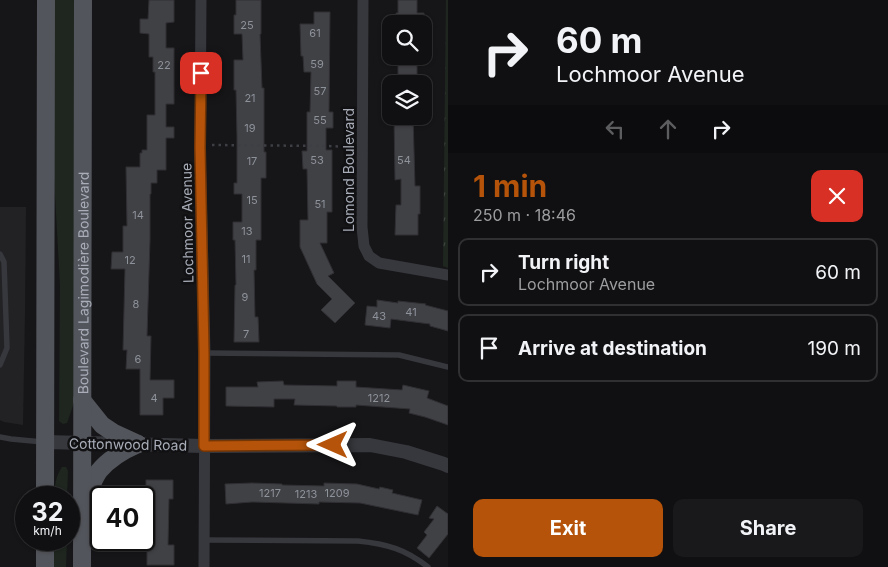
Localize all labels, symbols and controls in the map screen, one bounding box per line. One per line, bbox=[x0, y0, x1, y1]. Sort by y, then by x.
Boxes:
map controls bbox=[382, 15, 432, 125]
button: search bbox=[382, 15, 432, 65]
house number: 25 bbox=[240, 18, 254, 32]
text: 60 m bbox=[556, 19, 643, 61]
icon: right bbox=[473, 20, 538, 85]
house number: 61 bbox=[309, 26, 321, 40]
pin bbox=[180, 52, 222, 94]
house number: 59 bbox=[310, 57, 324, 71]
house number: 22 bbox=[157, 58, 171, 72]
icon: arrive bbox=[187, 59, 215, 87]
text: Lochmoor Avenue bbox=[556, 61, 745, 87]
button: layers bbox=[382, 75, 432, 125]
house number: 57 bbox=[314, 84, 326, 98]
house number: 21 bbox=[244, 91, 256, 105]
street label: Lomond Boulevard bbox=[340, 108, 357, 232]
house number: 55 bbox=[313, 113, 327, 127]
icon: left bbox=[601, 115, 629, 143]
icon: ahead bbox=[654, 115, 682, 143]
icon: right bbox=[707, 115, 735, 143]
house number: 19 bbox=[244, 121, 256, 135]
house number: 53 bbox=[310, 153, 324, 167]
house number: 54 bbox=[397, 153, 411, 167]
house number: 17 bbox=[247, 154, 257, 168]
street label: Lochmoor Avenue bbox=[177, 163, 197, 283]
text: 1 min bbox=[473, 168, 547, 204]
button: close bbox=[811, 170, 863, 222]
street label: Boulevard Lagimodière Boulevard bbox=[74, 172, 91, 394]
house number: 15 bbox=[246, 193, 258, 207]
house number: 51 bbox=[314, 197, 326, 211]
text: 250 m · 18:46 bbox=[473, 205, 576, 225]
house number: 14 bbox=[132, 208, 144, 222]
house number: 13 bbox=[241, 224, 253, 238]
text: Turn right bbox=[518, 251, 609, 274]
house number: 11 bbox=[242, 252, 250, 266]
house number: 12 bbox=[124, 253, 136, 267]
icon: right bbox=[475, 258, 503, 286]
text: 60 m bbox=[815, 261, 861, 284]
text: Lochmoor Avenue bbox=[518, 274, 655, 294]
house number: 9 bbox=[242, 290, 249, 304]
house number: 8 bbox=[133, 297, 140, 311]
house number: 41 bbox=[405, 305, 417, 319]
house number: 43 bbox=[372, 309, 386, 323]
house number: 7 bbox=[243, 327, 249, 341]
icon: arrive bbox=[475, 334, 503, 362]
text: Arrive at destination bbox=[518, 337, 707, 360]
text: 190 m bbox=[808, 337, 861, 360]
house number: 6 bbox=[135, 352, 142, 366]
house number: 4 bbox=[150, 391, 158, 405]
house number: 1212 bbox=[368, 391, 390, 405]
position arrow bbox=[306, 418, 358, 470]
street label: Cottonwood Road bbox=[69, 434, 187, 454]
speed limit sign: 40 bbox=[90, 486, 155, 551]
house number: 1217 bbox=[259, 486, 281, 500]
house number: 1209 bbox=[325, 486, 350, 500]
house number: 1213 bbox=[295, 487, 317, 501]
text: 32 bbox=[32, 497, 63, 527]
button: Exit bbox=[473, 499, 663, 557]
button: Share bbox=[673, 499, 863, 557]
text: km/h bbox=[33, 523, 62, 538]

